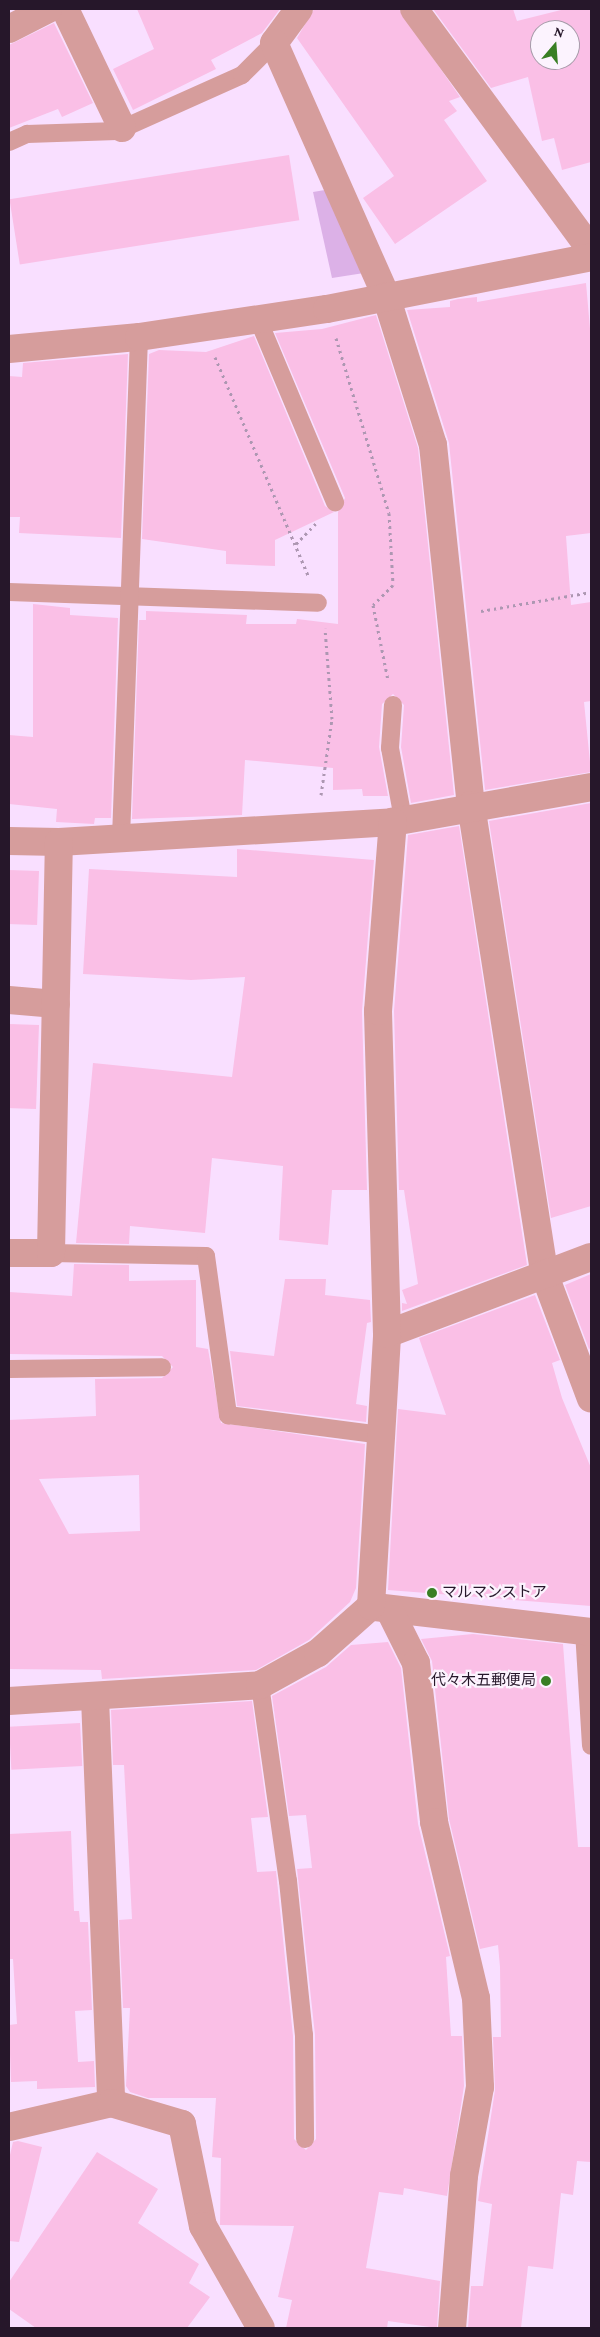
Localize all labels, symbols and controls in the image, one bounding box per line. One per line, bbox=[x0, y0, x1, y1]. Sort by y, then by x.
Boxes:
north arrow bbox=[530, 20, 580, 70]
text: N bbox=[552, 23, 566, 41]
place label: マルマンストア bbox=[442, 1584, 547, 1602]
marker: マルマンストア bbox=[426, 1587, 438, 1599]
place label: 代々木五郵便局 bbox=[431, 1672, 536, 1690]
marker: 代々木五郵便局 bbox=[540, 1675, 552, 1687]

